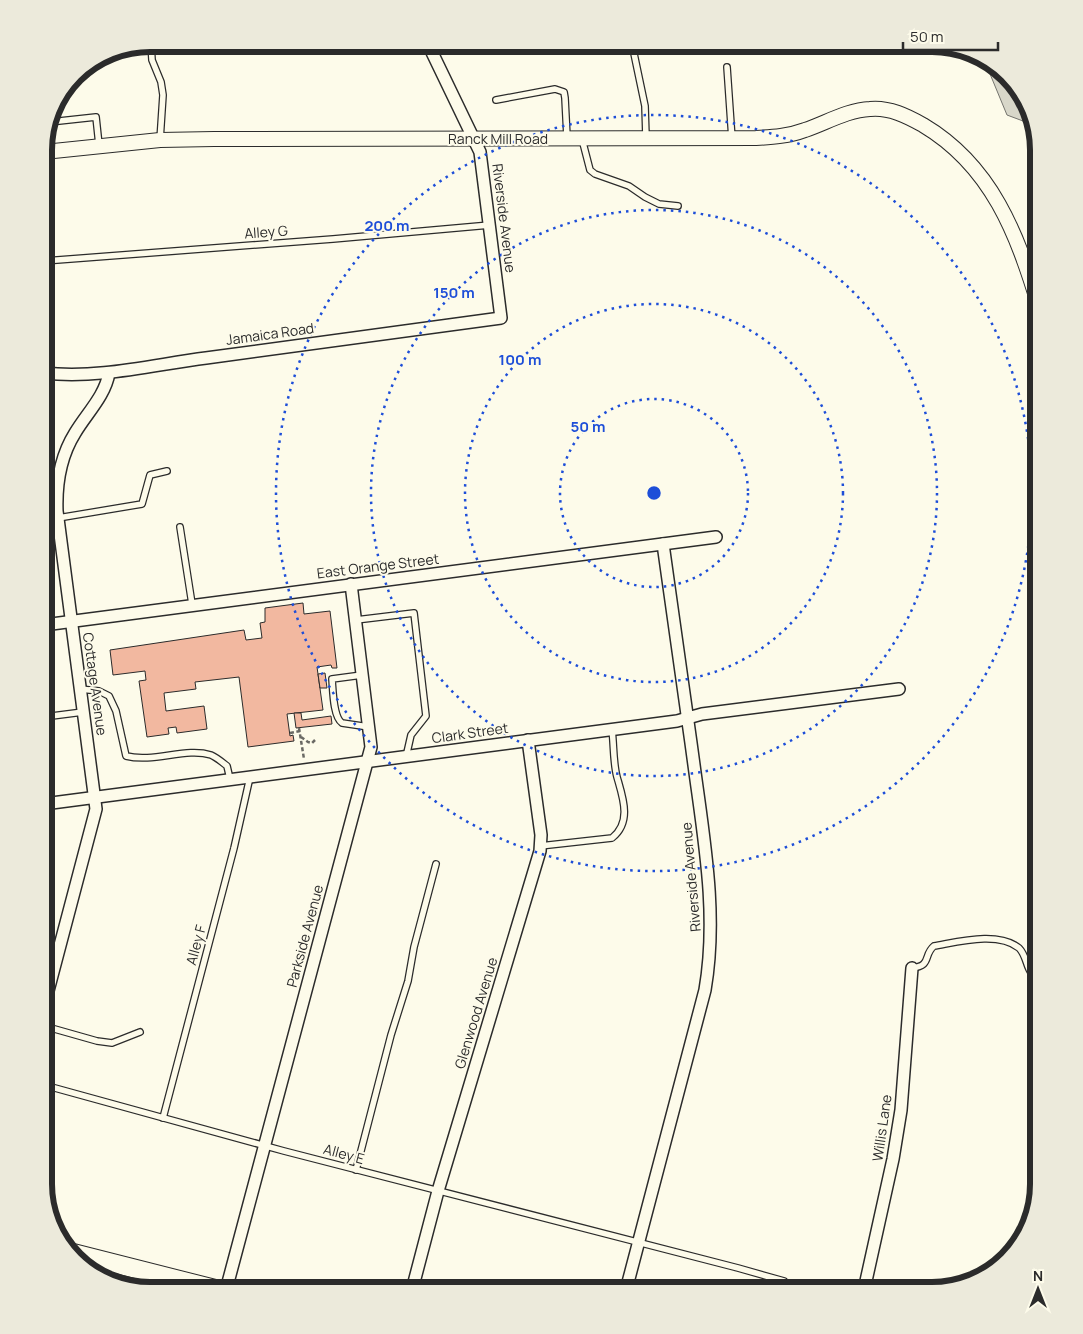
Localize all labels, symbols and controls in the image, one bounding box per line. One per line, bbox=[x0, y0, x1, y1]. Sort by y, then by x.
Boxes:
scale bar bbox=[903, 20, 998, 52]
text: 50 m bbox=[910, 26, 944, 47]
street label: Ranck Mill Road bbox=[448, 129, 548, 148]
street label: Riverside Avenue bbox=[488, 162, 521, 274]
text: 200 m bbox=[364, 215, 410, 236]
street label: Alley G bbox=[244, 220, 288, 242]
text: 150 m bbox=[433, 282, 475, 303]
street label: Jamaica Road bbox=[225, 318, 315, 349]
text: 100 m bbox=[499, 349, 541, 370]
text: 50 m bbox=[570, 416, 606, 437]
centre of rings bbox=[645, 484, 663, 502]
street label: East Orange Street bbox=[316, 549, 440, 582]
street label: Cottage Avenue bbox=[79, 631, 112, 737]
street label: Clark Street bbox=[430, 718, 510, 747]
street label: Riverside Avenue bbox=[676, 822, 705, 933]
street label: Parkside Avenue bbox=[282, 882, 327, 989]
street label: Alley F bbox=[181, 923, 210, 967]
street label: Glenwood Avenue bbox=[450, 955, 501, 1071]
street label: Willis Lane bbox=[867, 1093, 896, 1163]
street label: Alley E bbox=[322, 1139, 367, 1168]
north arrow bbox=[1013, 1264, 1063, 1314]
text: N bbox=[1033, 1266, 1043, 1285]

